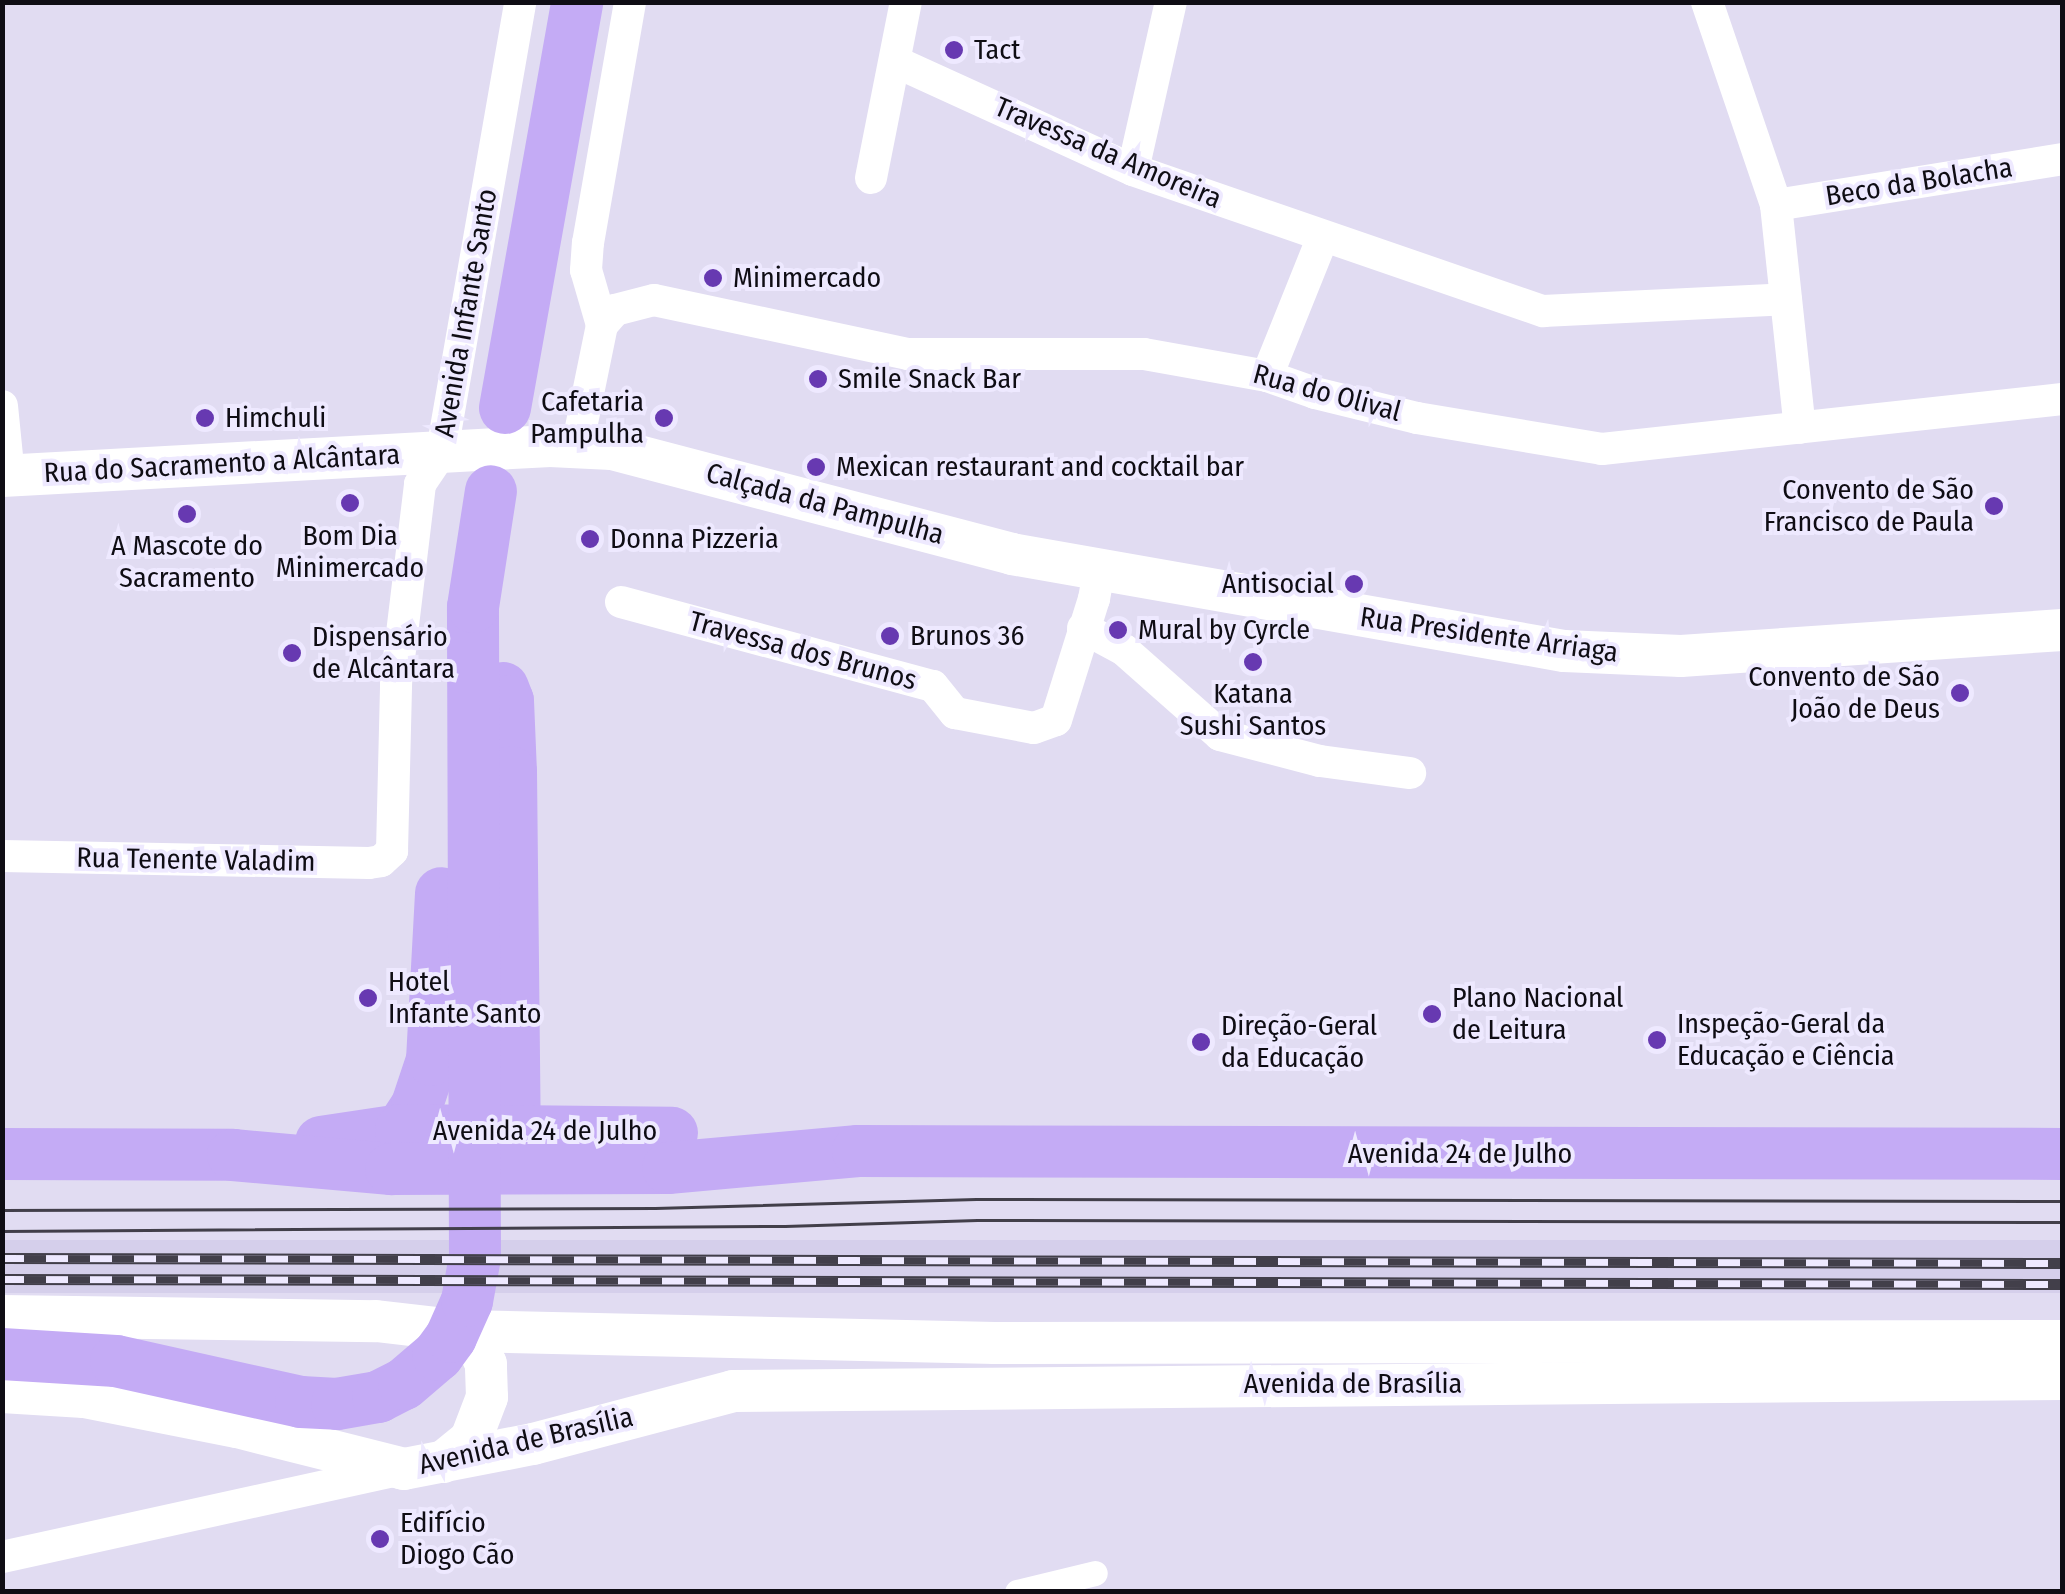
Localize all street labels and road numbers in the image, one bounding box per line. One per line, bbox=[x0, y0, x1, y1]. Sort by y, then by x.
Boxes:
street label: Travessa da Amoreira bbox=[990, 90, 1226, 216]
street label: Beco da Bolacha bbox=[1823, 151, 2015, 213]
street label: Avenida Infante Santo bbox=[428, 186, 504, 440]
street label: Rua do Olival bbox=[1250, 357, 1404, 429]
street label: Rua do Sacramento a Alcântara bbox=[43, 438, 401, 490]
street label: Calçada da Pampulha bbox=[703, 456, 947, 552]
street label: Rua Presidente Arriaga bbox=[1358, 600, 1620, 670]
street label: Travessa dos Brunos bbox=[686, 605, 920, 697]
street label: Rua Tenente Valadim bbox=[76, 841, 316, 879]
street label: Avenida 24 de Julho bbox=[433, 1114, 657, 1148]
street label: Avenida 24 de Julho bbox=[1348, 1137, 1572, 1171]
street label: Avenida de Brasília bbox=[1244, 1367, 1462, 1401]
street label: Avenida de Brasília bbox=[416, 1400, 636, 1482]

